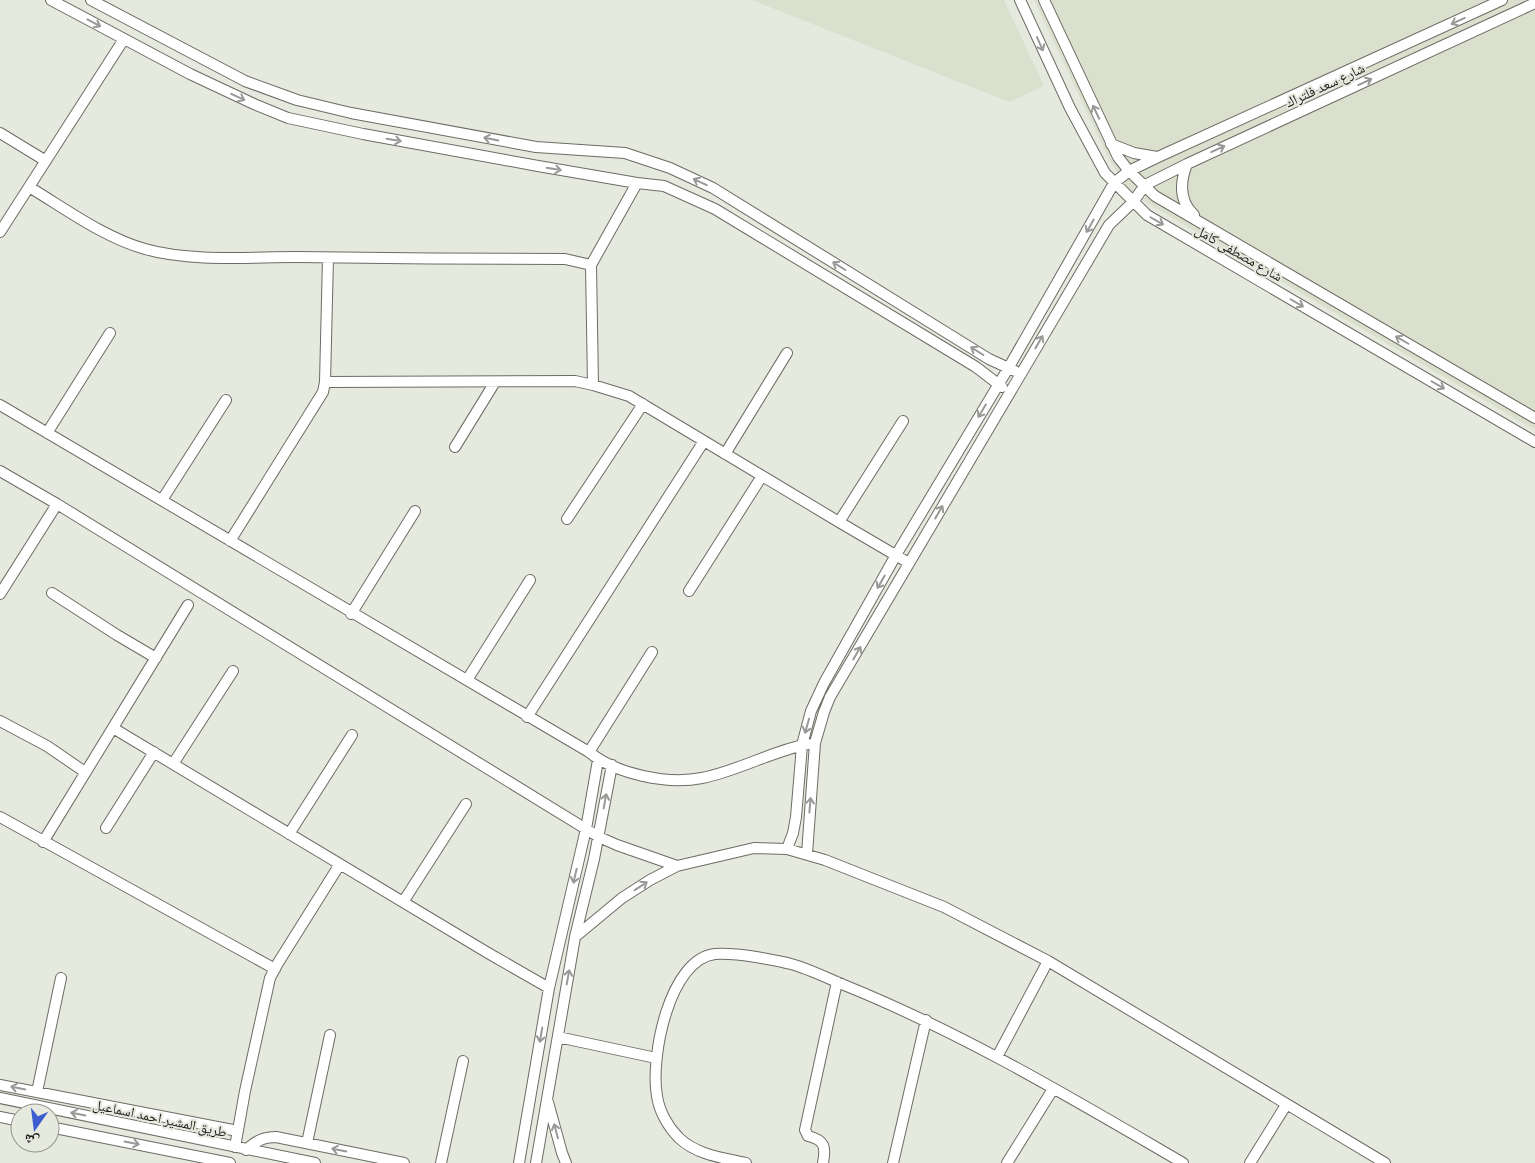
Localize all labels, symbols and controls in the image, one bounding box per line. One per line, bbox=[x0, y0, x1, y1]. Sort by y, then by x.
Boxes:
one-way arrow bbox=[1451, 16, 1466, 26]
one-way arrow bbox=[86, 18, 101, 28]
one-way arrow bbox=[1036, 36, 1046, 51]
street label: شارع سعد فلتراك bbox=[1282, 57, 1368, 112]
one-way arrow bbox=[1357, 76, 1372, 86]
one-way arrow bbox=[230, 93, 245, 102]
one-way arrow bbox=[1091, 105, 1101, 120]
one-way arrow bbox=[484, 134, 500, 144]
one-way arrow bbox=[386, 136, 402, 145]
one-way arrow bbox=[1210, 144, 1225, 154]
one-way arrow bbox=[546, 165, 562, 175]
one-way arrow bbox=[693, 177, 708, 186]
one-way arrow bbox=[1149, 216, 1164, 226]
one-way arrow bbox=[1085, 218, 1094, 233]
street label: شارع مصطفى كامل bbox=[1192, 219, 1287, 286]
one-way arrow bbox=[832, 261, 846, 271]
one-way arrow bbox=[1290, 298, 1304, 308]
one-way arrow bbox=[1395, 335, 1410, 345]
one-way arrow bbox=[1034, 336, 1044, 350]
one-way arrow bbox=[971, 346, 985, 356]
one-way arrow bbox=[1430, 380, 1444, 390]
one-way arrow bbox=[976, 404, 986, 418]
one-way arrow bbox=[934, 506, 944, 520]
one-way arrow bbox=[876, 574, 886, 588]
one-way arrow bbox=[852, 646, 862, 660]
one-way arrow bbox=[801, 717, 811, 733]
one-way arrow bbox=[601, 793, 610, 809]
one-way arrow bbox=[805, 797, 814, 813]
one-way arrow bbox=[570, 868, 579, 884]
one-way arrow bbox=[634, 880, 648, 891]
one-way arrow bbox=[563, 969, 573, 985]
one-way arrow bbox=[536, 1027, 546, 1043]
one-way arrow bbox=[11, 1083, 27, 1092]
street label: طريق المشير احمد اسماعيل bbox=[91, 1093, 229, 1142]
north arrow bbox=[10, 1103, 60, 1153]
one-way arrow bbox=[71, 1109, 87, 1119]
one-way arrow bbox=[551, 1123, 560, 1139]
text: ش bbox=[22, 1129, 41, 1153]
one-way arrow bbox=[124, 1139, 140, 1149]
one-way arrow bbox=[332, 1145, 348, 1154]

